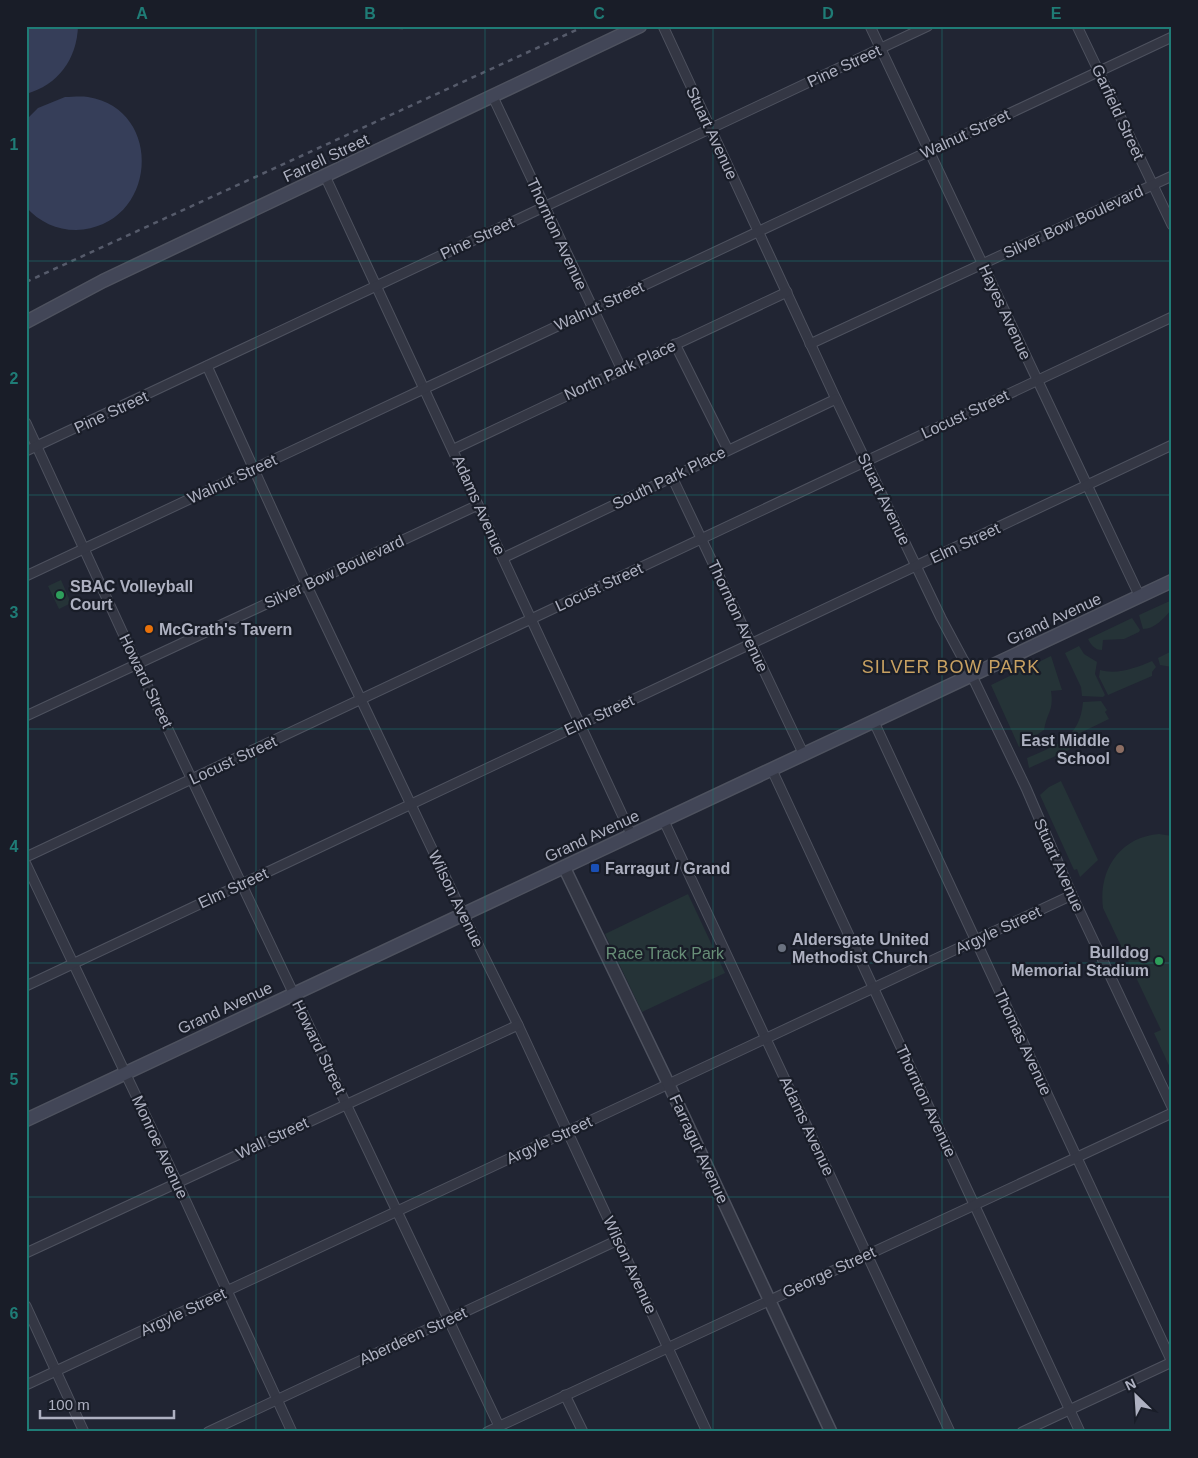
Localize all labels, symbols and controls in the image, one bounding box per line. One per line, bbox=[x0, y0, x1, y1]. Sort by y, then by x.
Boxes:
text: A bbox=[136, 5, 148, 22]
text: B bbox=[364, 5, 376, 22]
text: C bbox=[593, 5, 605, 22]
text: D bbox=[822, 5, 834, 22]
text: E bbox=[1051, 5, 1062, 22]
street label: Pine Street bbox=[805, 41, 884, 90]
street label: Garfield Street bbox=[1088, 62, 1148, 163]
street label: Stuart Avenue bbox=[683, 84, 741, 182]
street label: Walnut Street bbox=[918, 106, 1013, 162]
street label: Farrell Street bbox=[281, 131, 372, 185]
text: 1 bbox=[10, 136, 19, 153]
street label: Thornton Avenue bbox=[524, 175, 590, 293]
street label: Silver Bow Boulevard bbox=[1000, 182, 1146, 262]
street label: Pine Street bbox=[438, 213, 517, 262]
street label: Hayes Avenue bbox=[976, 262, 1034, 362]
street label: Walnut Street bbox=[552, 278, 647, 334]
street label: North Park Place bbox=[562, 337, 678, 403]
text: 2 bbox=[10, 370, 19, 387]
street label: Locust Street bbox=[919, 386, 1012, 442]
street label: Pine Street bbox=[72, 387, 151, 436]
street label: South Park Place bbox=[610, 443, 728, 513]
street label: Stuart Avenue bbox=[854, 450, 914, 548]
street label: Walnut Street bbox=[185, 451, 280, 507]
street label: Adams Avenue bbox=[449, 453, 509, 558]
street label: Elm Street bbox=[928, 519, 1003, 566]
street label: Silver Bow Boulevard bbox=[261, 532, 407, 612]
street label: Thornton Avenue bbox=[705, 557, 771, 675]
street label: Locust Street bbox=[553, 559, 646, 615]
place label: SBAC Volleyball Court bbox=[70, 578, 193, 613]
marker: SBAC Volleyball Court bbox=[54, 589, 66, 601]
street label: Grand Avenue bbox=[1004, 590, 1104, 648]
text: 3 bbox=[10, 604, 19, 621]
place label: McGrath's Tavern bbox=[159, 621, 292, 638]
marker: McGrath's Tavern bbox=[143, 623, 155, 635]
street label: Howard Street bbox=[116, 631, 176, 731]
district label: SILVER BOW PARK bbox=[862, 657, 1040, 677]
street label: Elm Street bbox=[562, 691, 637, 738]
street label: Locust Street bbox=[187, 732, 280, 788]
place label: East Middle School bbox=[1021, 732, 1110, 767]
marker: East Middle School bbox=[1114, 743, 1126, 755]
street label: Grand Avenue bbox=[542, 807, 642, 865]
street label: Stuart Avenue bbox=[1031, 816, 1087, 914]
text: 4 bbox=[10, 838, 19, 855]
street label: Wilson Avenue bbox=[425, 848, 487, 950]
place label: Farragut / Grand bbox=[605, 860, 730, 877]
marker: Farragut / Grand bbox=[589, 862, 601, 874]
street label: Elm Street bbox=[196, 864, 271, 911]
street label: Argyle Street bbox=[952, 903, 1044, 957]
place label: Aldersgate United Methodist Church bbox=[792, 931, 929, 966]
marker: Aldersgate United Methodist Church bbox=[776, 942, 788, 954]
place label: Bulldog Memorial Stadium bbox=[1011, 944, 1149, 979]
park label: Race Track Park bbox=[606, 945, 725, 962]
marker: Bulldog Memorial Stadium bbox=[1153, 955, 1165, 967]
street label: Grand Avenue bbox=[175, 979, 275, 1037]
street label: Thomas Avenue bbox=[991, 986, 1055, 1098]
street label: Howard Street bbox=[289, 997, 349, 1097]
street label: Thornton Avenue bbox=[893, 1042, 959, 1160]
text: 5 bbox=[10, 1071, 19, 1088]
street label: Adams Avenue bbox=[777, 1074, 837, 1178]
street label: Farragut Avenue bbox=[666, 1092, 732, 1206]
street label: Monroe Avenue bbox=[129, 1093, 191, 1201]
street label: Argyle Street bbox=[503, 1113, 595, 1167]
street label: Wall Street bbox=[233, 1114, 311, 1162]
street label: Wilson Avenue bbox=[600, 1214, 660, 1317]
street label: George Street bbox=[780, 1243, 879, 1301]
street label: Argyle Street bbox=[137, 1285, 229, 1339]
street label: Aberdeen Street bbox=[357, 1303, 470, 1368]
text: 6 bbox=[10, 1305, 19, 1322]
north arrow bbox=[1110, 1370, 1160, 1420]
text: N bbox=[1123, 1375, 1138, 1394]
scale bar bbox=[40, 1388, 174, 1420]
text: 100 m bbox=[48, 1396, 90, 1413]

